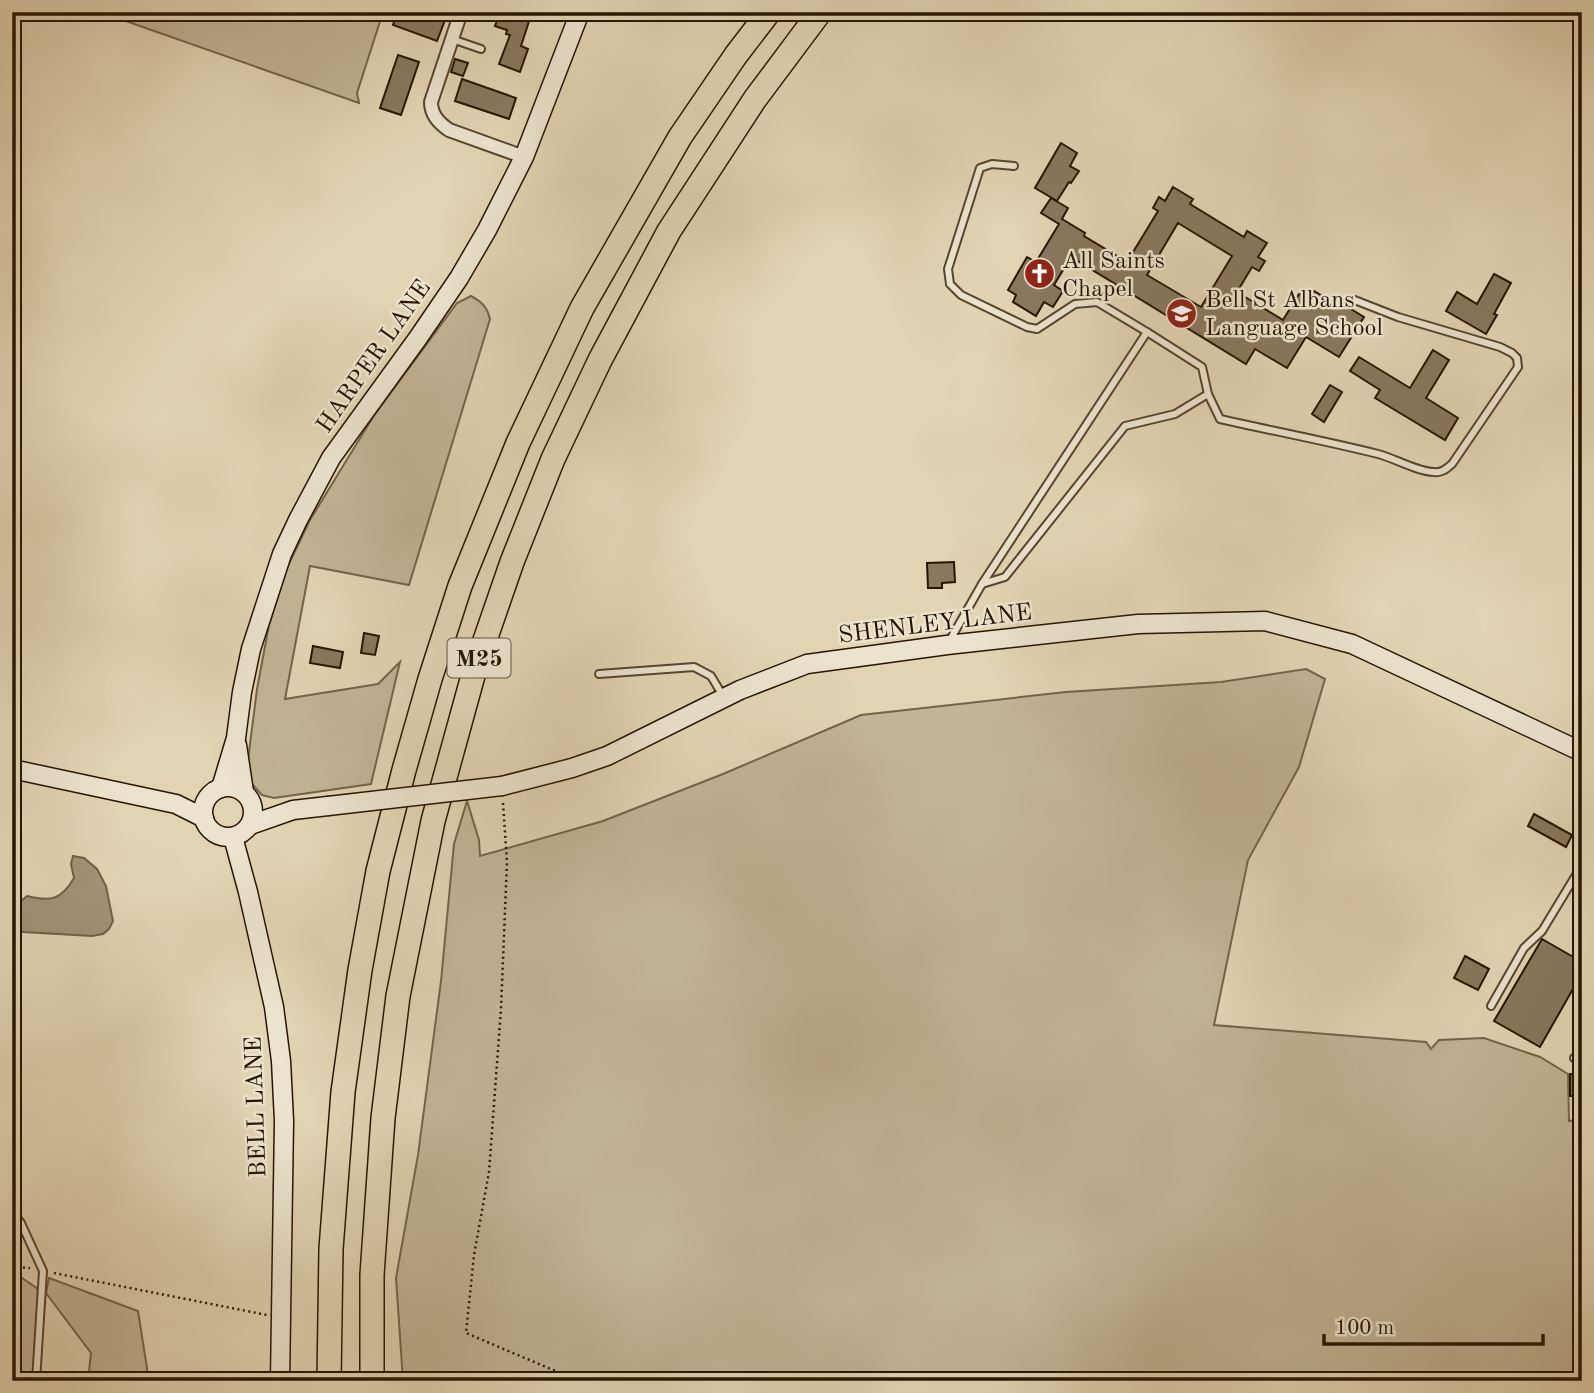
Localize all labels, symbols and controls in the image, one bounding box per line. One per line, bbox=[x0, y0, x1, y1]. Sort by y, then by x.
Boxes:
place label: All Saints Chapel bbox=[1062, 250, 1165, 302]
church icon: All Saints Chapel bbox=[1022, 257, 1056, 291]
street label: HARPER LANE bbox=[313, 276, 436, 438]
place label: Bell St Albans Language School bbox=[1205, 289, 1383, 341]
school or university icon: Bell St Albans Language School bbox=[1165, 296, 1199, 330]
street label: SHENLEY LANE bbox=[837, 601, 1034, 649]
road number: M25 bbox=[448, 638, 510, 678]
street label: BELL LANE bbox=[243, 1036, 271, 1178]
scale bar bbox=[1324, 1302, 1543, 1346]
text: 100 m bbox=[1335, 1318, 1394, 1339]

